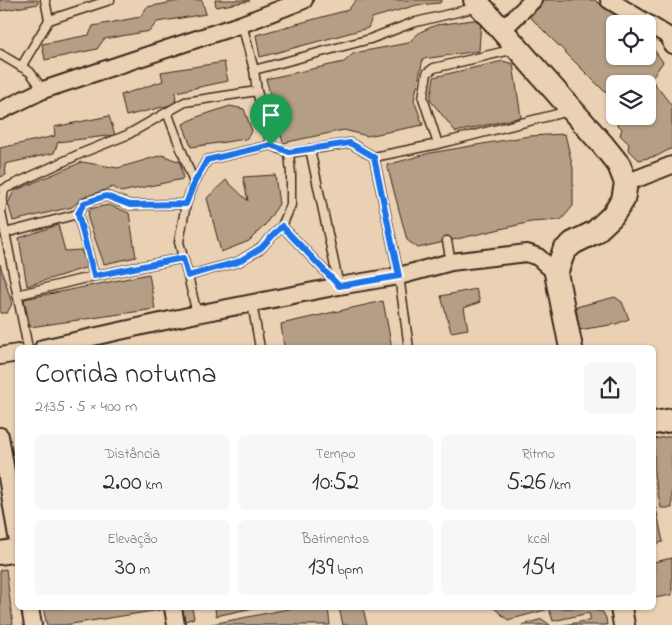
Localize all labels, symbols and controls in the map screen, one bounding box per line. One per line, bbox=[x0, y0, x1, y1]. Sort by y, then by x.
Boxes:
map controls bbox=[606, 15, 656, 125]
button: locate bbox=[606, 15, 656, 65]
button: layers bbox=[606, 75, 656, 125]
pin bbox=[250, 94, 292, 145]
icon: arrive bbox=[257, 101, 285, 129]
text: Corrida noturna bbox=[35, 355, 217, 396]
button: share bbox=[584, 362, 636, 414]
text: 21:35 · 5 × 400 m bbox=[35, 395, 137, 419]
text: Distância bbox=[105, 444, 160, 465]
text: Tempo bbox=[315, 444, 356, 465]
text: Ritmo bbox=[522, 444, 555, 465]
text: 2.00 bbox=[103, 465, 142, 501]
text: 10:52 bbox=[312, 465, 359, 501]
text: 5:26 bbox=[506, 465, 546, 501]
text: km bbox=[142, 475, 162, 496]
text: /km bbox=[546, 475, 571, 496]
text: Elevação bbox=[107, 529, 158, 550]
text: Batimentos bbox=[302, 529, 369, 550]
text: kcal bbox=[527, 529, 550, 550]
text: 30 bbox=[115, 550, 136, 586]
text: 139 bbox=[308, 550, 334, 586]
text: 154 bbox=[522, 550, 555, 586]
text: m bbox=[136, 560, 150, 581]
text: bpm bbox=[334, 560, 363, 581]

